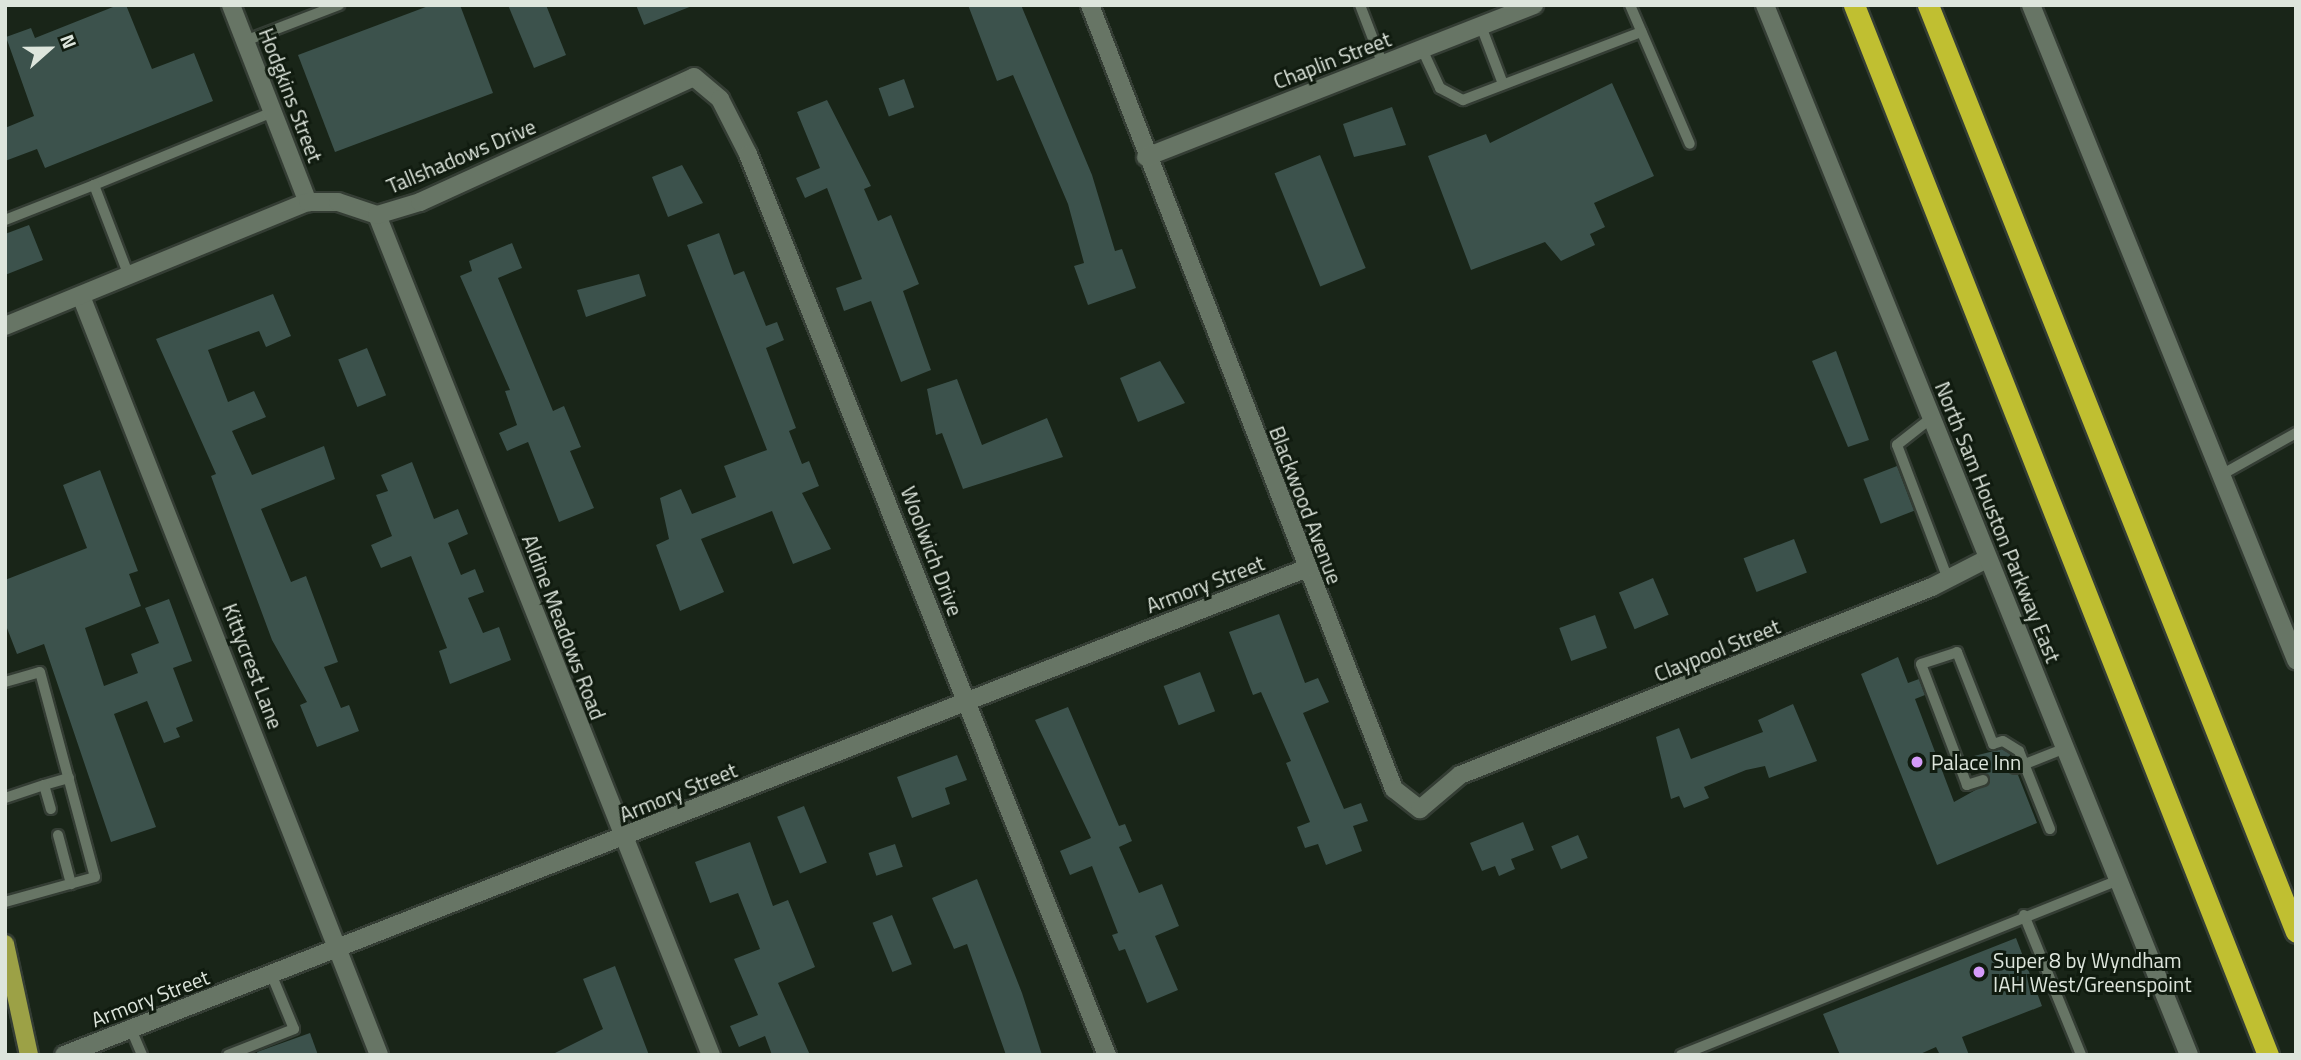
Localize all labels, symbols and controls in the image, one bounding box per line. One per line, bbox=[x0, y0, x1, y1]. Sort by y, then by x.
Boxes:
north arrow bbox=[14, 14, 84, 84]
street label: Hodgkins Street bbox=[254, 24, 328, 166]
street label: Chaplin Street bbox=[1270, 26, 1394, 94]
text: N bbox=[53, 30, 85, 53]
street label: Tallshadows Drive bbox=[383, 113, 539, 199]
street label: North Sam Houston Parkway East bbox=[1930, 378, 2066, 666]
street label: Blackwood Avenue bbox=[1264, 423, 1348, 587]
street label: Woolwich Drive bbox=[896, 483, 968, 619]
street label: Aldine Meadows Road bbox=[517, 531, 611, 723]
street label: Armory Street bbox=[1142, 550, 1268, 618]
street label: Kittycrest Lane bbox=[218, 600, 288, 732]
street label: Claypool Street bbox=[1650, 613, 1784, 687]
place label: Palace Inn bbox=[1931, 749, 2021, 775]
marker: Palace Inn bbox=[1909, 754, 1925, 770]
street label: Armory Street bbox=[616, 757, 740, 827]
place label: Super 8 by Wyndham IAH West/Greenspoint bbox=[1993, 947, 2192, 997]
street label: Armory Street bbox=[87, 964, 213, 1032]
marker: Super 8 by Wyndham IAH West/Greenspoint bbox=[1971, 964, 1987, 980]

